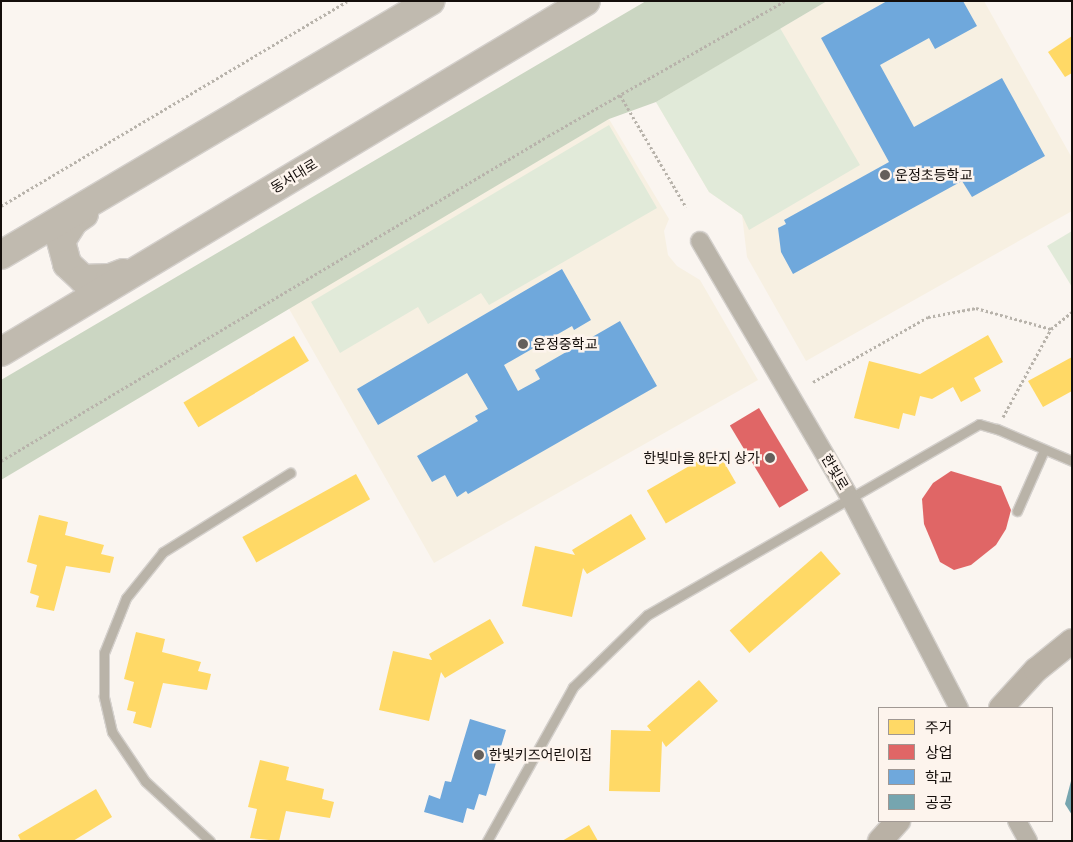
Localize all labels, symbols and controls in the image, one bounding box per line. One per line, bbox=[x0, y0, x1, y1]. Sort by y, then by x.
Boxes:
street label: 동서대로 bbox=[268, 156, 320, 196]
place label: 운정초등학교 bbox=[895, 167, 972, 183]
marker: 운정초등학교 bbox=[879, 169, 891, 181]
place label: 운정중학교 bbox=[533, 336, 597, 352]
marker: 운정중학교 bbox=[517, 338, 529, 350]
place label: 한빛마을 8단지 상가 bbox=[644, 450, 760, 466]
street label: 한빛로 bbox=[818, 451, 852, 493]
marker: 한빛마을 8단지 상가 bbox=[764, 452, 776, 464]
legend bbox=[878, 707, 1053, 822]
text: 주거 bbox=[925, 719, 953, 737]
text: 상업 bbox=[925, 744, 953, 762]
place label: 한빛키즈어린이집 bbox=[489, 747, 592, 763]
marker: 한빛키즈어린이집 bbox=[473, 749, 485, 761]
text: 학교 bbox=[925, 769, 953, 787]
text: 공공 bbox=[925, 794, 953, 812]

